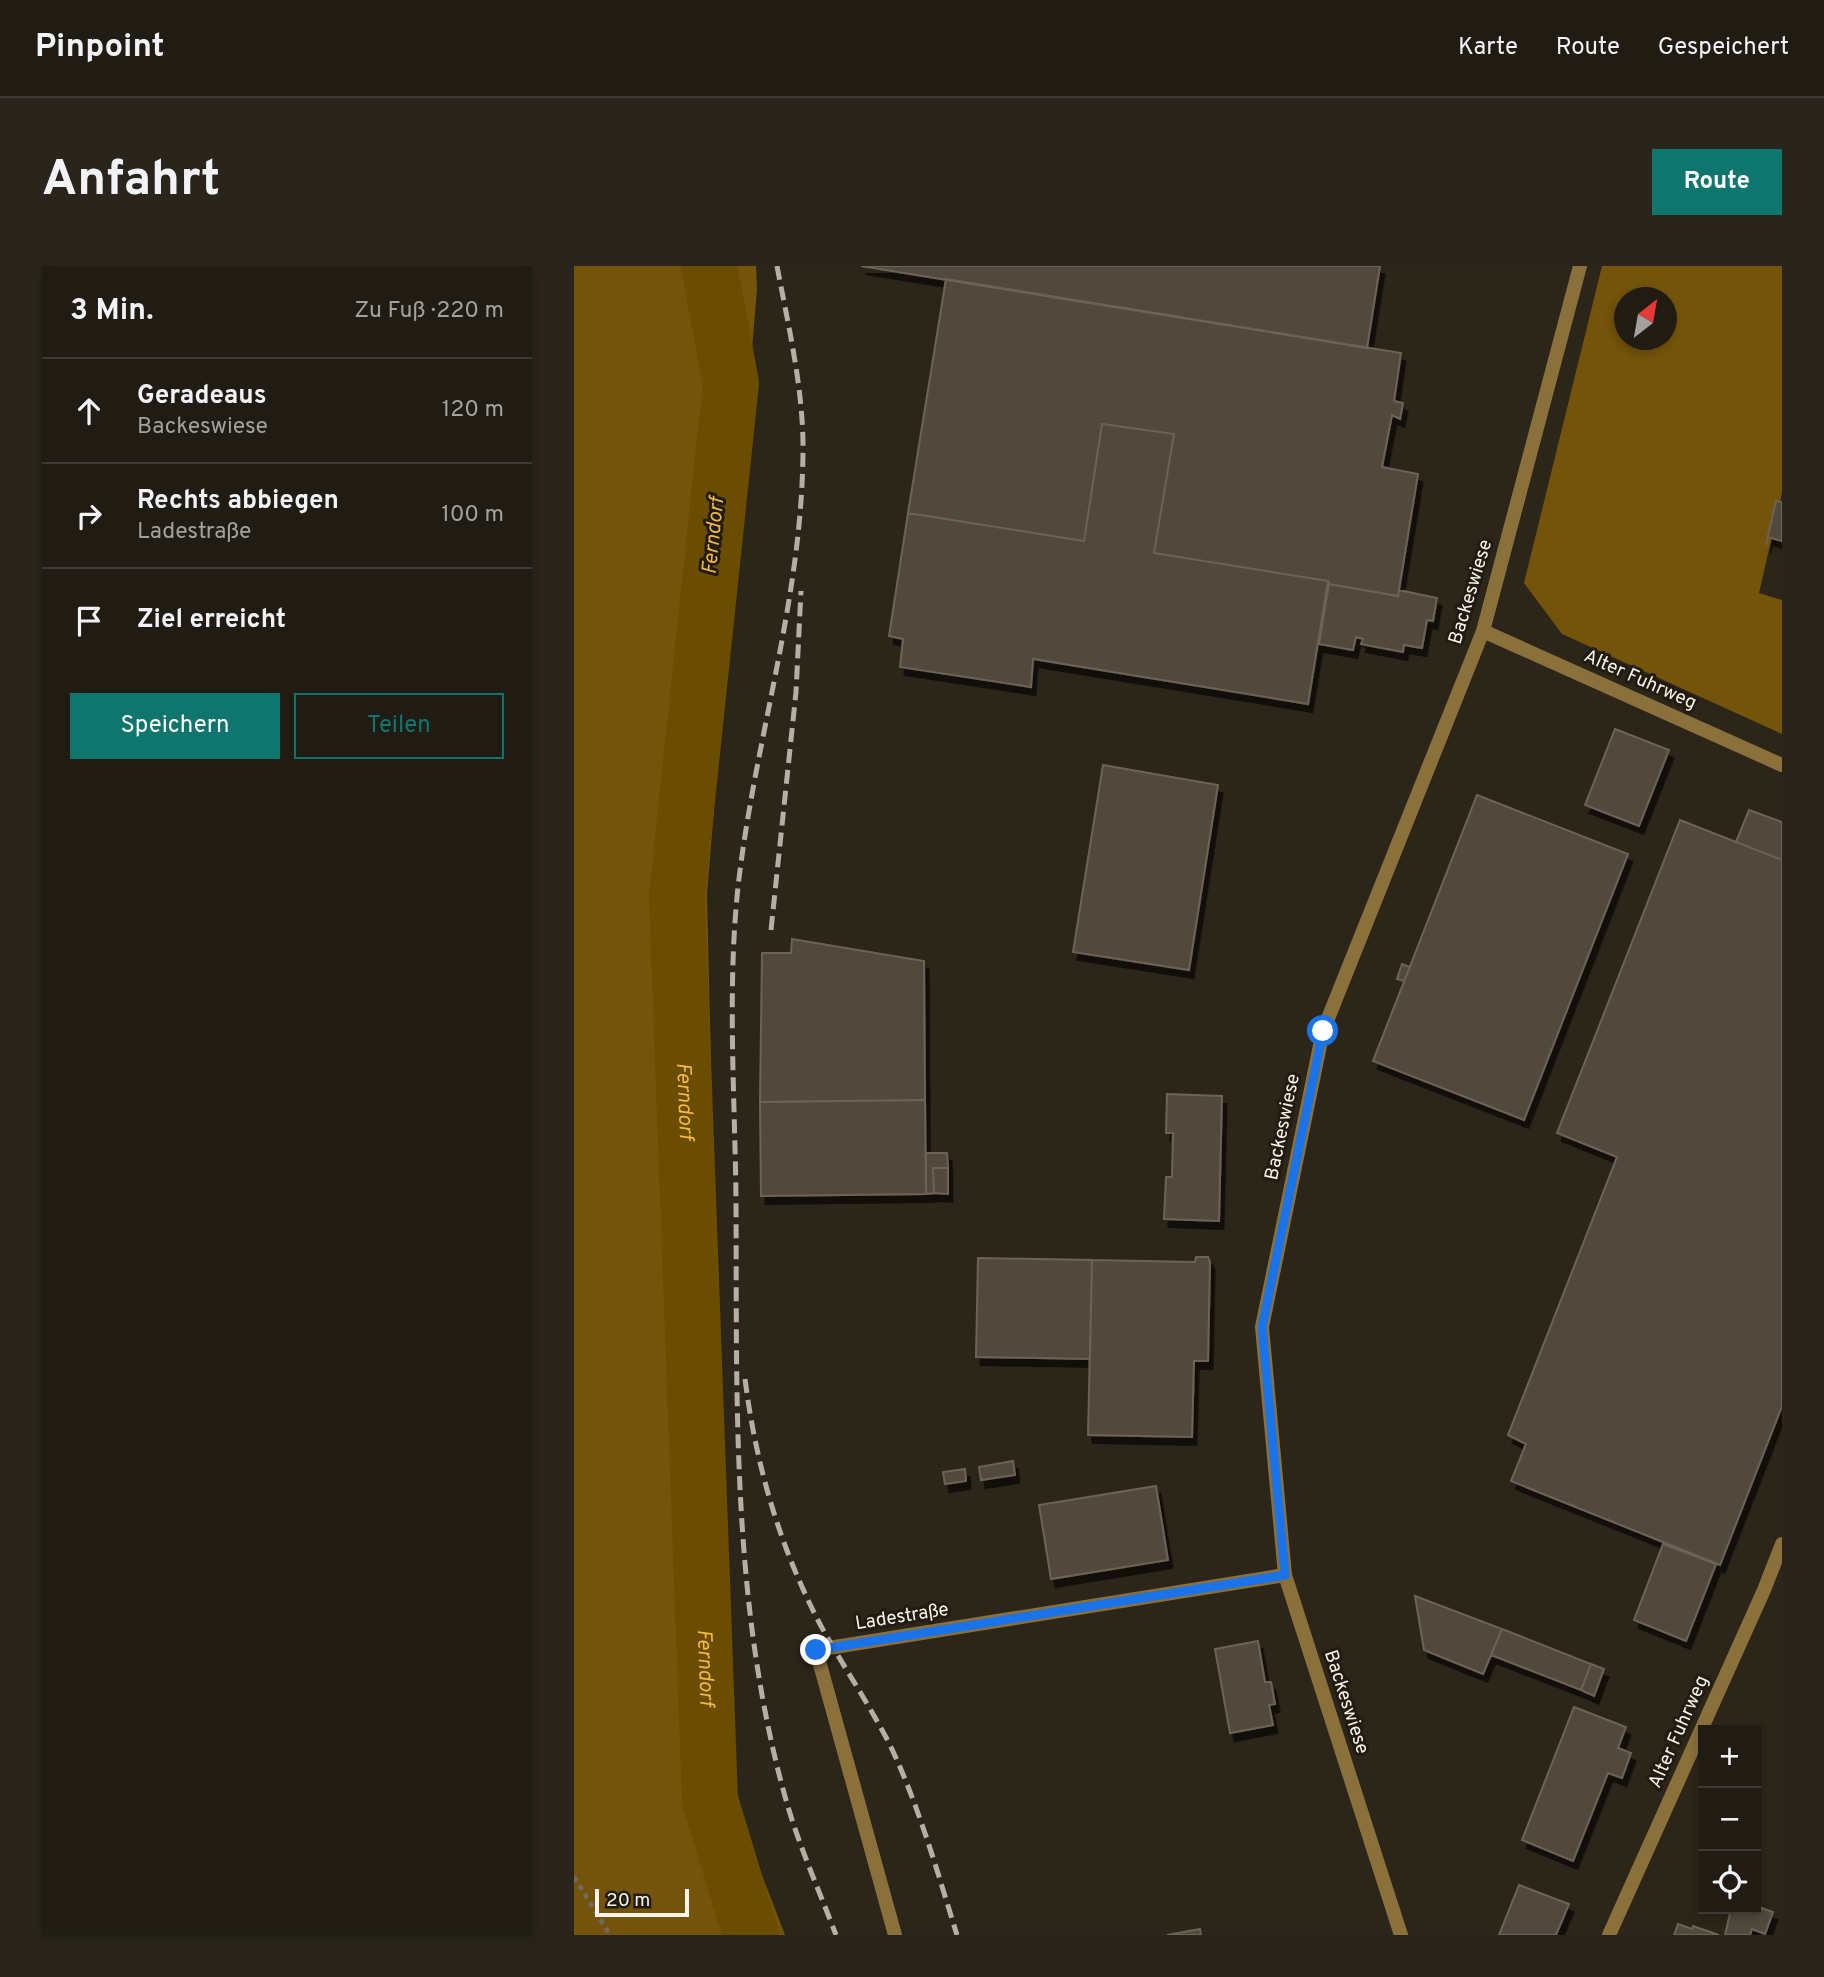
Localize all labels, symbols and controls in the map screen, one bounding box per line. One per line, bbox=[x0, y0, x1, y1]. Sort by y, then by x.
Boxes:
text: Pinpoint bbox=[35, 27, 164, 69]
text: Karte bbox=[1458, 33, 1518, 63]
text: Route bbox=[1556, 33, 1620, 63]
text: Gespeichert bbox=[1658, 33, 1789, 63]
button: Route bbox=[1652, 149, 1782, 215]
text: Anfahrt bbox=[42, 151, 220, 213]
north arrow bbox=[1614, 287, 1677, 350]
text: 3 Min. bbox=[70, 293, 154, 330]
text: Zu Fuß · 220 m bbox=[354, 297, 504, 326]
text: Geradeaus bbox=[137, 380, 266, 413]
icon: ahead bbox=[70, 392, 108, 430]
text: 120 m bbox=[442, 396, 504, 425]
text: Backeswiese bbox=[137, 413, 268, 442]
text: Rechts abbiegen bbox=[137, 485, 339, 518]
water label: Ferndorf bbox=[697, 494, 732, 576]
icon: right bbox=[70, 497, 108, 535]
text: 100 m bbox=[441, 501, 504, 530]
text: Ladestraße bbox=[137, 518, 251, 547]
street label: Backeswiese bbox=[1444, 537, 1498, 647]
icon: arrive bbox=[70, 602, 108, 640]
text: Ziel erreicht bbox=[137, 604, 286, 637]
street label: Alter Fuhrweg bbox=[1580, 644, 1700, 716]
button: Speichern bbox=[70, 693, 280, 759]
button: Teilen bbox=[294, 693, 504, 759]
route start bbox=[1307, 1015, 1338, 1046]
water label: Ferndorf bbox=[670, 1062, 699, 1142]
street label: Backeswiese bbox=[1260, 1072, 1306, 1182]
street label: Ladestraße bbox=[853, 1598, 951, 1636]
water label: Ferndorf bbox=[690, 1628, 720, 1709]
route end bbox=[800, 1634, 831, 1665]
street label: Backeswiese bbox=[1318, 1647, 1374, 1757]
street label: Alter Fuhrweg bbox=[1643, 1672, 1715, 1792]
map controls bbox=[1698, 1725, 1761, 1914]
button: + bbox=[1698, 1725, 1761, 1788]
button: − bbox=[1698, 1788, 1761, 1851]
button: locate bbox=[1698, 1851, 1761, 1914]
scale bar bbox=[595, 1886, 690, 1918]
text: 20 m bbox=[606, 1889, 650, 1913]

